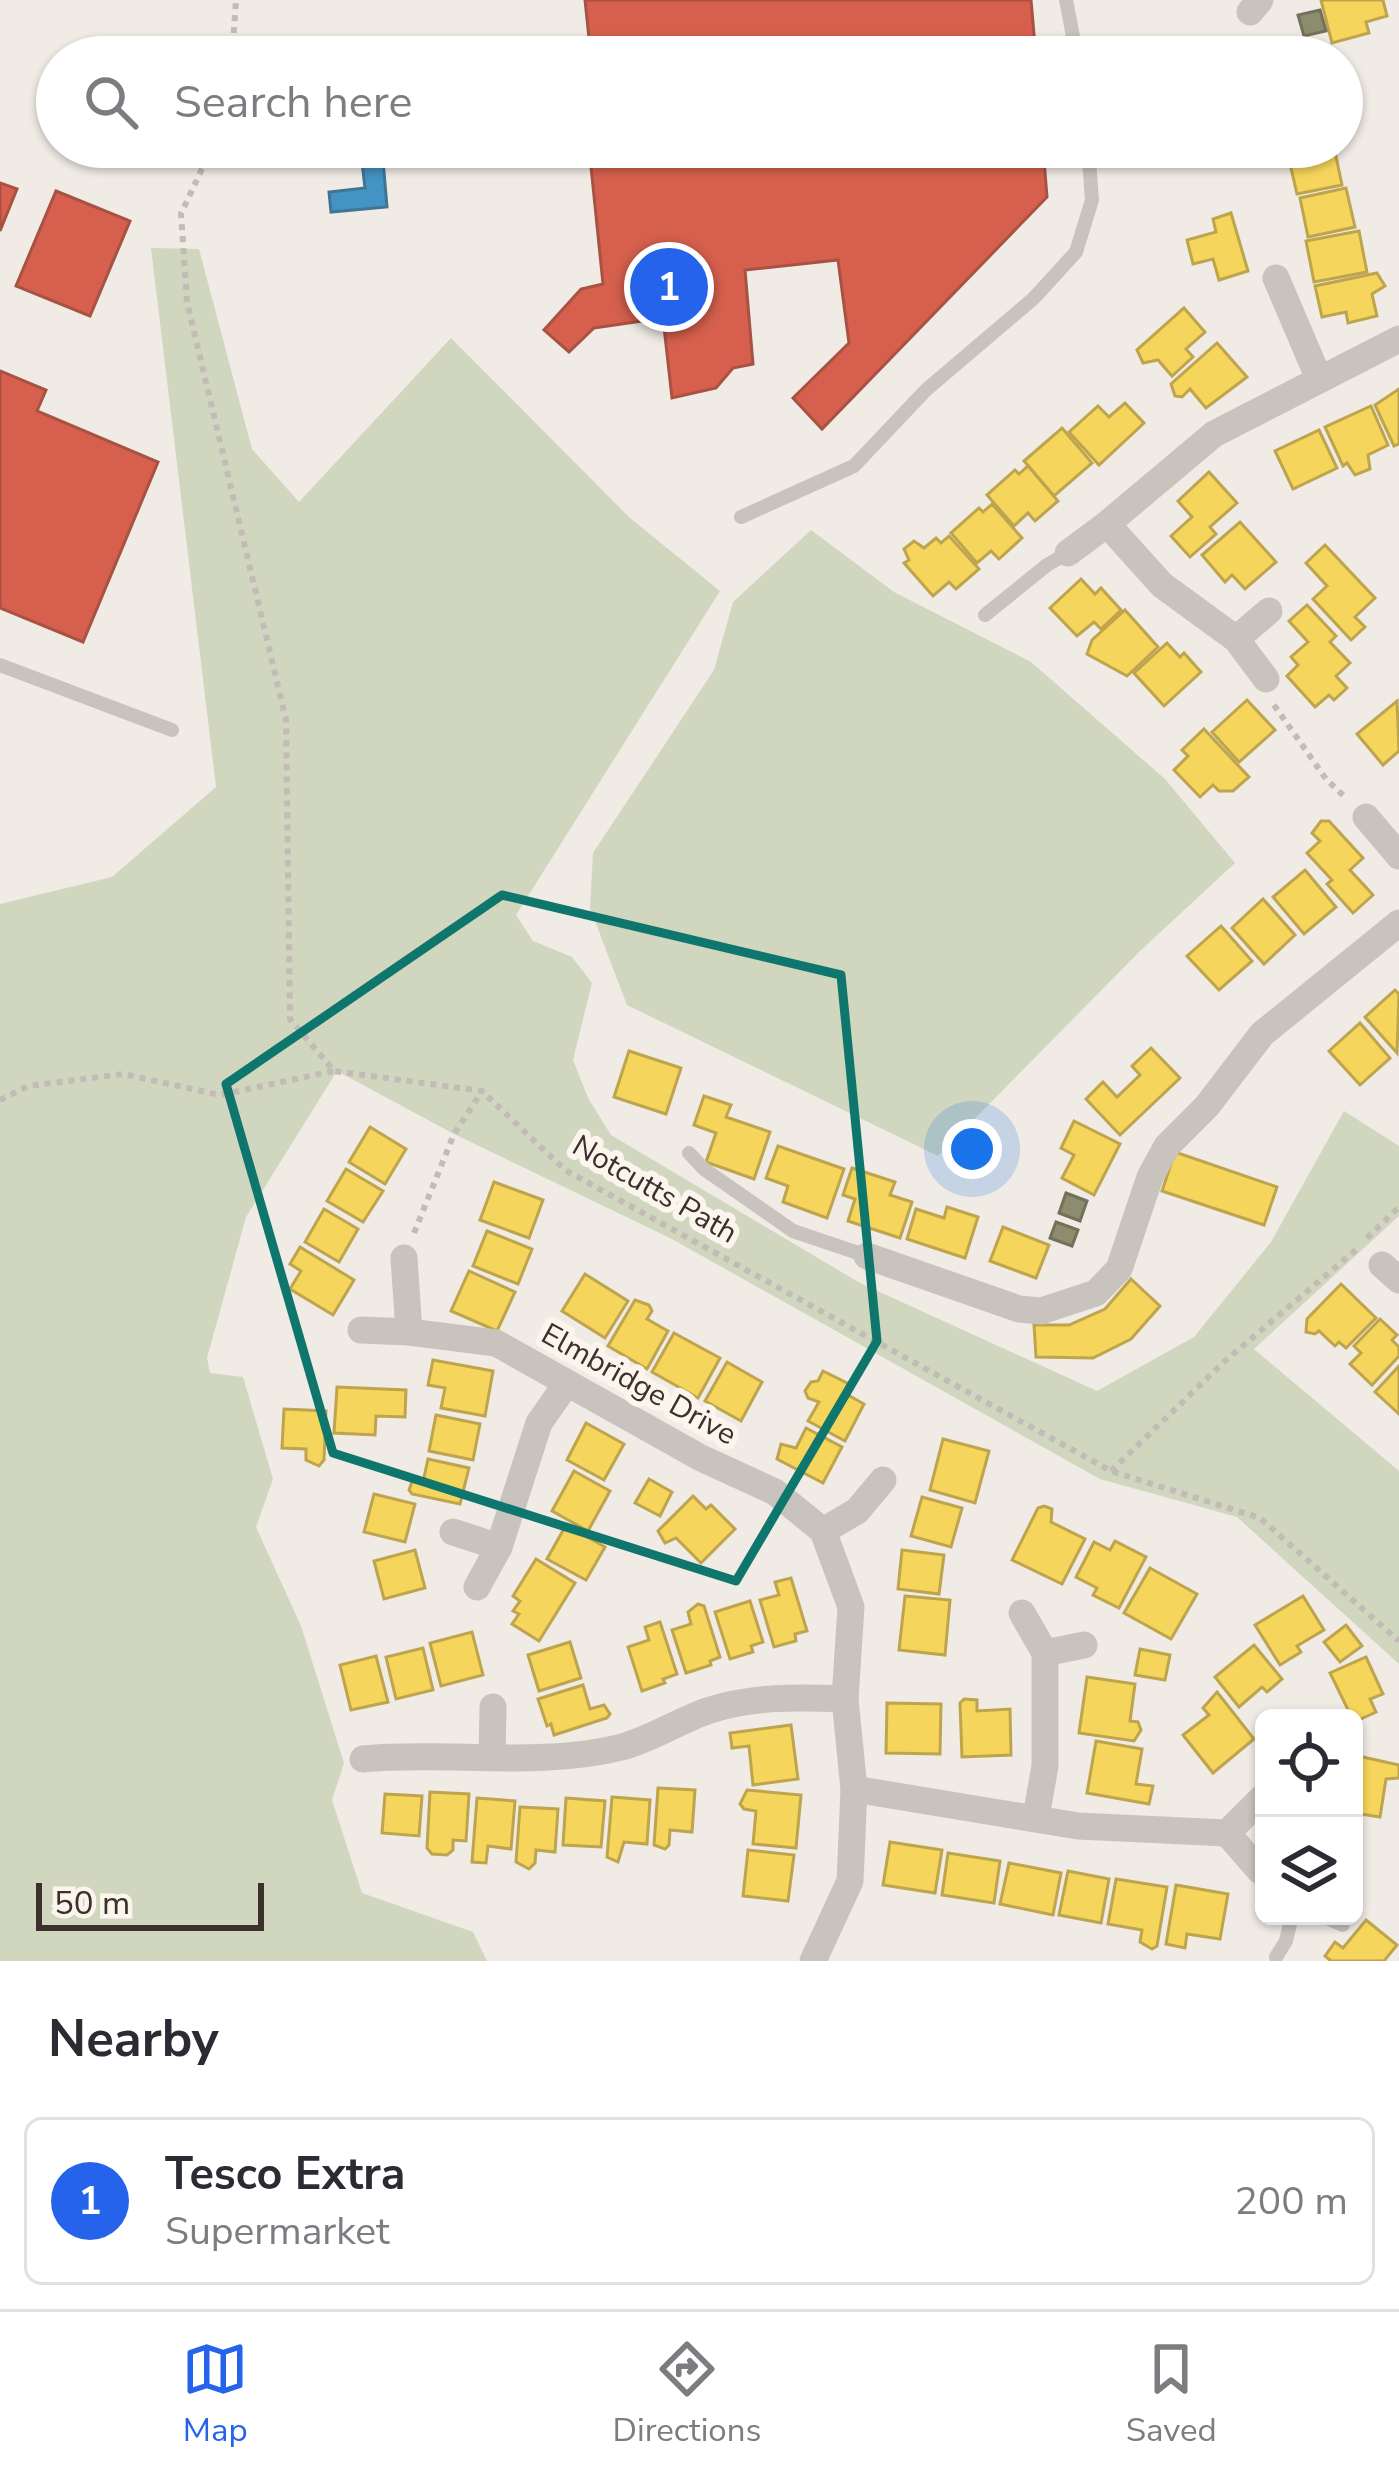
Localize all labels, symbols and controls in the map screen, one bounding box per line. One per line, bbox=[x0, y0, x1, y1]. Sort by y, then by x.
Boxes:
search box bbox=[36, 36, 1363, 168]
icon: search bbox=[78, 69, 144, 135]
text: Search here bbox=[174, 72, 413, 133]
pin: 1 bbox=[630, 242, 708, 332]
your location bbox=[942, 1119, 1002, 1179]
street label: Notcutts Path bbox=[565, 1126, 745, 1253]
street label: Elmbridge Drive bbox=[534, 1314, 744, 1455]
map controls bbox=[1255, 1709, 1363, 1925]
button: locate bbox=[1255, 1709, 1363, 1817]
button: layers bbox=[1255, 1817, 1363, 1925]
scale bar bbox=[36, 1877, 264, 1930]
text: 50 m bbox=[54, 1881, 130, 1926]
text: Nearby bbox=[48, 2004, 219, 2074]
text: Tesco Extra bbox=[165, 2144, 405, 2205]
text: 1 bbox=[78, 2175, 102, 2228]
text: 200 m bbox=[1234, 2175, 1348, 2228]
text: Supermarket bbox=[165, 2205, 390, 2258]
tab: Map bbox=[182, 2336, 248, 2453]
tab: Directions bbox=[613, 2336, 761, 2453]
tab: Saved bbox=[1126, 2336, 1217, 2453]

